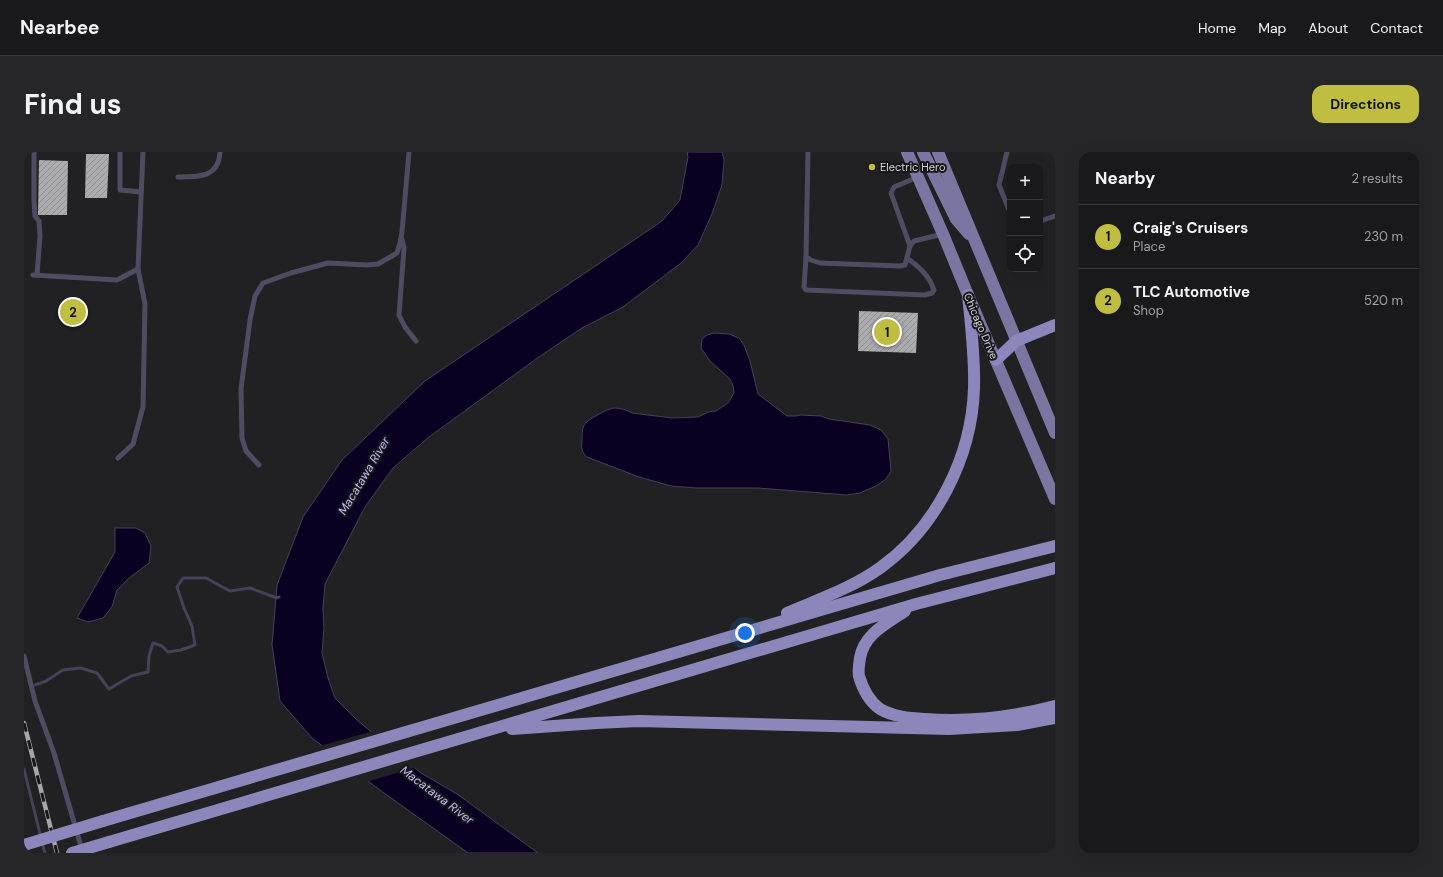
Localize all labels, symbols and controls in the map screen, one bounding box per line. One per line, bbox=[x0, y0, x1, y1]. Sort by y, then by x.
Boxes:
text: Nearbee bbox=[20, 15, 100, 40]
text: Home bbox=[1198, 19, 1236, 37]
text: Map bbox=[1258, 19, 1286, 37]
text: About bbox=[1308, 19, 1348, 37]
text: Contact bbox=[1370, 19, 1423, 37]
button: Directions bbox=[1312, 85, 1419, 123]
text: Find us bbox=[24, 86, 122, 123]
place label: Electric Hero bbox=[880, 160, 945, 174]
marker: Electric Hero bbox=[867, 162, 877, 172]
map controls bbox=[1007, 164, 1043, 272]
button: + bbox=[1007, 164, 1043, 200]
text: Nearby bbox=[1095, 167, 1155, 189]
text: 2 results bbox=[1352, 170, 1403, 187]
button: − bbox=[1007, 200, 1043, 236]
text: Craig's Cruisers bbox=[1133, 218, 1248, 238]
text: 1 bbox=[1106, 228, 1110, 245]
text: 230 m bbox=[1364, 228, 1403, 245]
button: locate bbox=[1007, 236, 1043, 272]
text: Place bbox=[1133, 238, 1165, 255]
text: TLC Automotive bbox=[1133, 282, 1250, 302]
street label: Chicago Drive bbox=[961, 291, 1001, 361]
text: 2 bbox=[1104, 292, 1112, 309]
text: 520 m bbox=[1364, 292, 1403, 309]
pin: 2 bbox=[60, 297, 86, 327]
text: Shop bbox=[1133, 302, 1164, 319]
pin: 1 bbox=[874, 317, 900, 347]
water label: Macatawa River bbox=[334, 434, 394, 518]
your location bbox=[735, 623, 755, 643]
water label: Macatawa River bbox=[397, 762, 477, 828]

